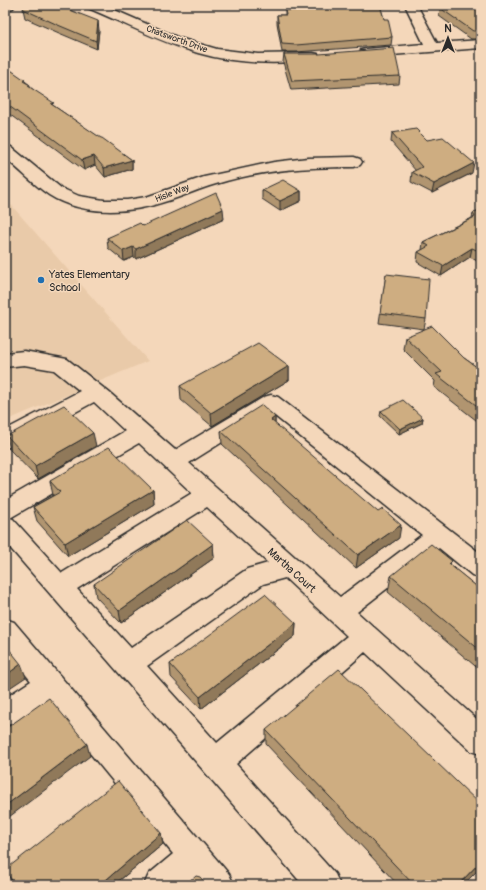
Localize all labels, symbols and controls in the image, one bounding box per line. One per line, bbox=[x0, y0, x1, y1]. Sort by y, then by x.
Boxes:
north arrow bbox=[428, 18, 468, 58]
text: N bbox=[444, 22, 452, 35]
street label: Chatsworth Drive bbox=[145, 23, 210, 56]
street label: Hisle Way bbox=[154, 182, 191, 205]
place label: Yates Elementary School bbox=[48, 268, 130, 294]
marker: Yates Elementary School bbox=[36, 275, 46, 285]
street label: Martha Court bbox=[265, 545, 319, 596]

